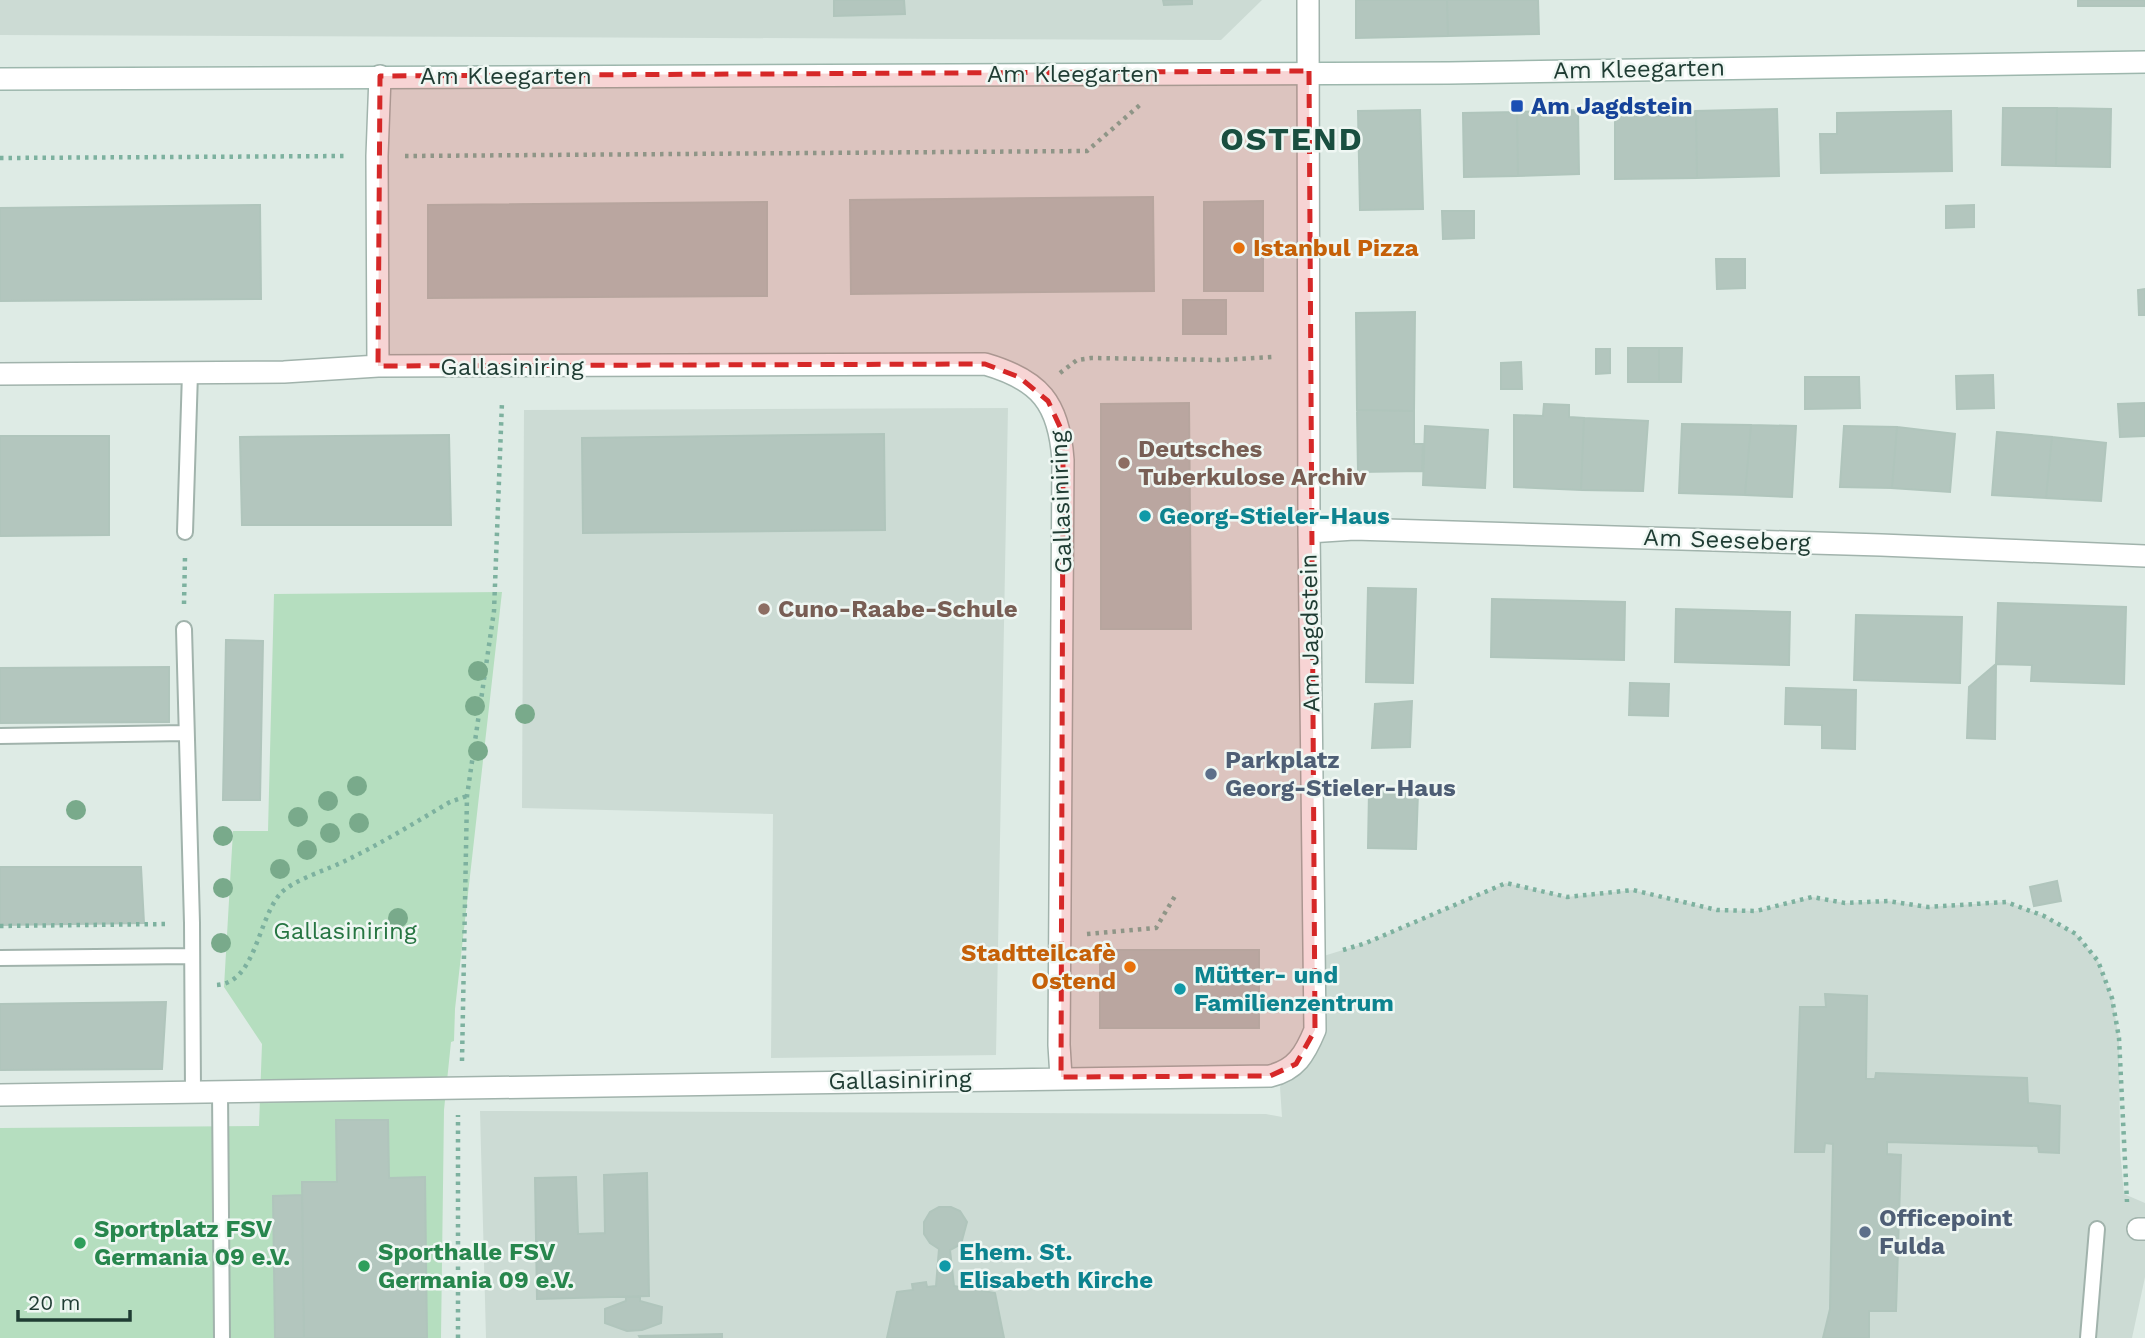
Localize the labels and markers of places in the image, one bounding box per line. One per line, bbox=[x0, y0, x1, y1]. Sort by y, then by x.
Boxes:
place label: Am Jagdstein bbox=[1531, 92, 1693, 120]
marker: Am Jagdstein bbox=[1509, 98, 1525, 114]
place label: Istanbul Pizza bbox=[1253, 234, 1419, 262]
marker: Istanbul Pizza bbox=[1231, 240, 1247, 256]
place label: Deutsches Tuberkulose Archiv bbox=[1138, 435, 1367, 491]
marker: Deutsches Tuberkulose Archiv bbox=[1116, 455, 1132, 471]
place label: Georg-Stieler-Haus bbox=[1159, 502, 1390, 530]
marker: Georg-Stieler-Haus bbox=[1137, 508, 1153, 524]
place label: Cuno-Raabe-Schule bbox=[778, 595, 1018, 623]
marker: Cuno-Raabe-Schule bbox=[756, 601, 772, 617]
place label: Parkplatz Georg-Stieler-Haus bbox=[1225, 746, 1456, 802]
marker: Parkplatz Georg-Stieler-Haus bbox=[1203, 766, 1219, 782]
place label: Stadtteilcafè Ostend bbox=[961, 939, 1116, 995]
marker: Stadtteilcafè Ostend bbox=[1122, 959, 1138, 975]
place label: Mütter- und Familienzentrum bbox=[1194, 961, 1394, 1017]
marker: Mütter- und Familienzentrum bbox=[1172, 981, 1188, 997]
place label: Officepoint Fulda bbox=[1879, 1204, 2013, 1260]
place label: Sportplatz FSV Germania 09 e.V. bbox=[94, 1215, 290, 1271]
marker: Officepoint Fulda bbox=[1857, 1224, 1873, 1240]
marker: Sportplatz FSV Germania 09 e.V. bbox=[72, 1235, 88, 1251]
place label: Sporthalle FSV Germania 09 e.V. bbox=[378, 1238, 574, 1294]
place label: Ehem. St. Elisabeth Kirche bbox=[959, 1238, 1153, 1294]
marker: Sporthalle FSV Germania 09 e.V. bbox=[356, 1258, 372, 1274]
marker: Ehem. St. Elisabeth Kirche bbox=[937, 1258, 953, 1274]

